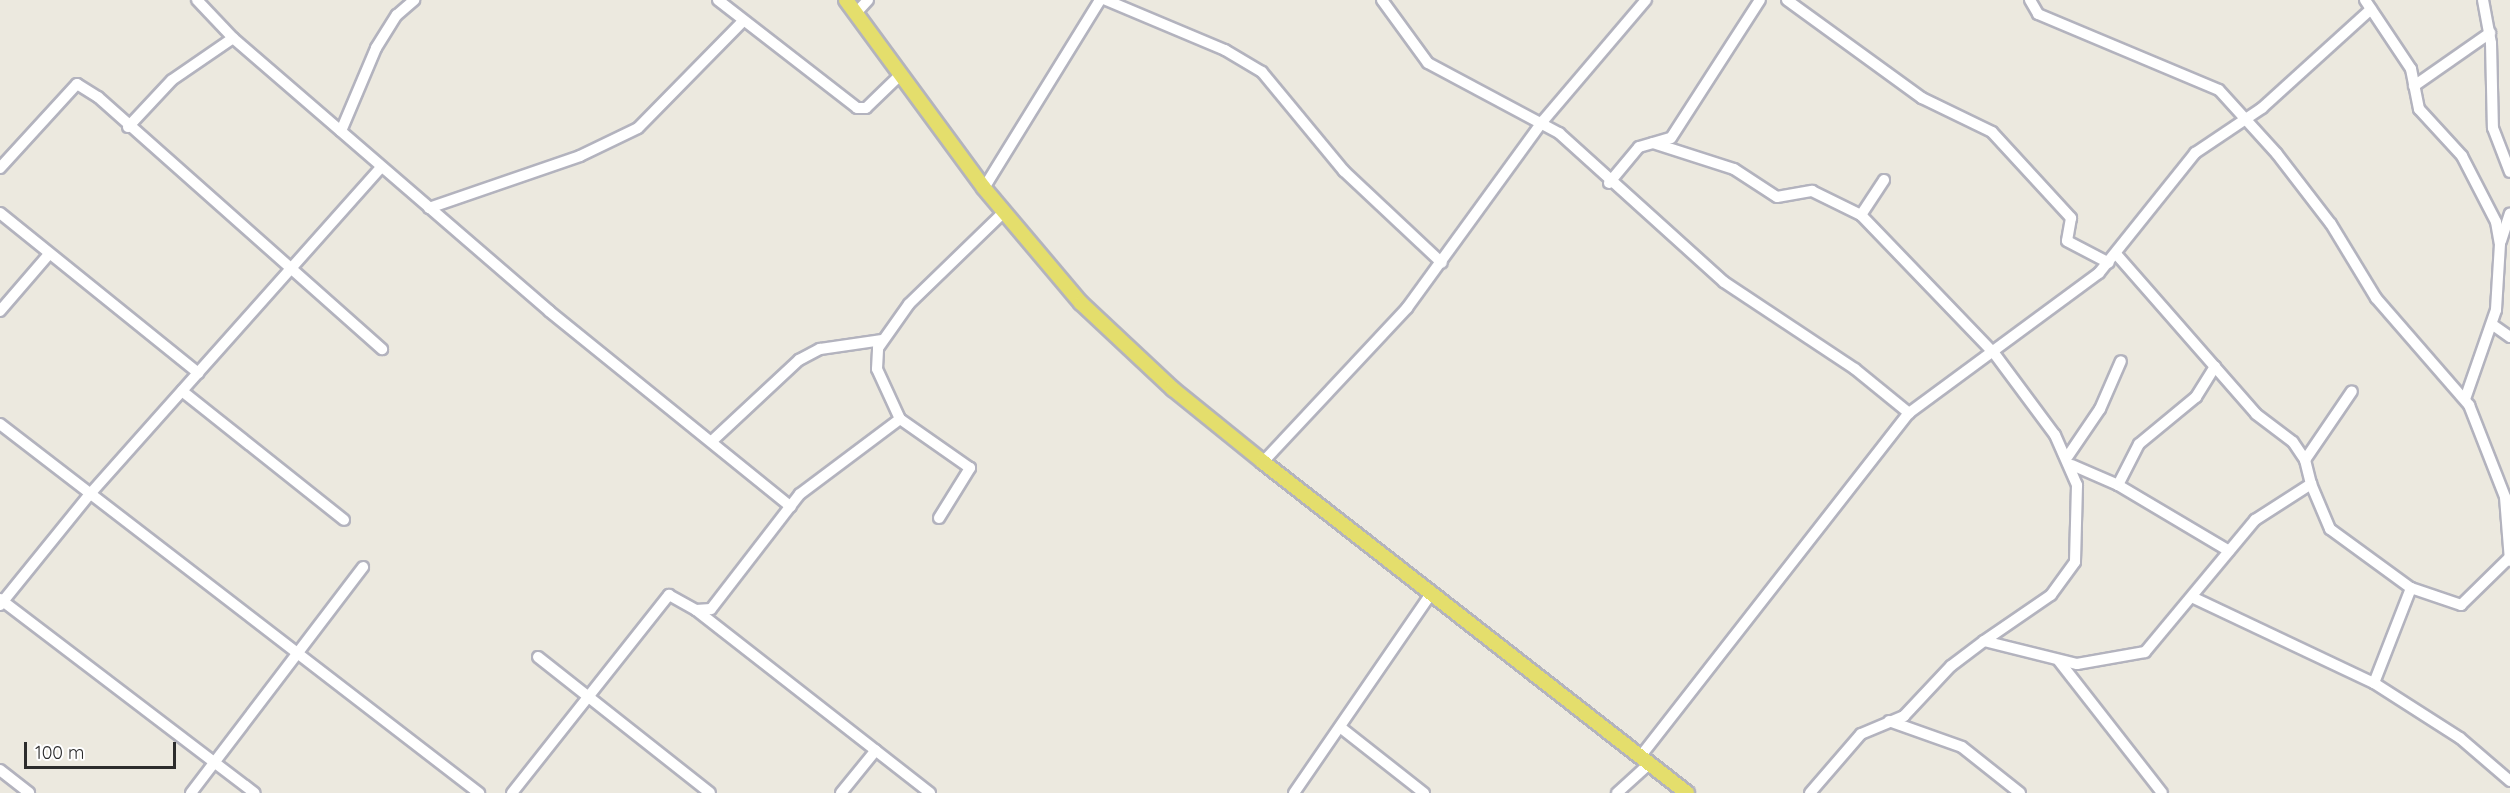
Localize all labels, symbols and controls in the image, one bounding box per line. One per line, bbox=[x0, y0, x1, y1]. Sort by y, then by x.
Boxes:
scale bar bbox=[27, 730, 178, 768]
text: 100 m bbox=[35, 741, 84, 764]

